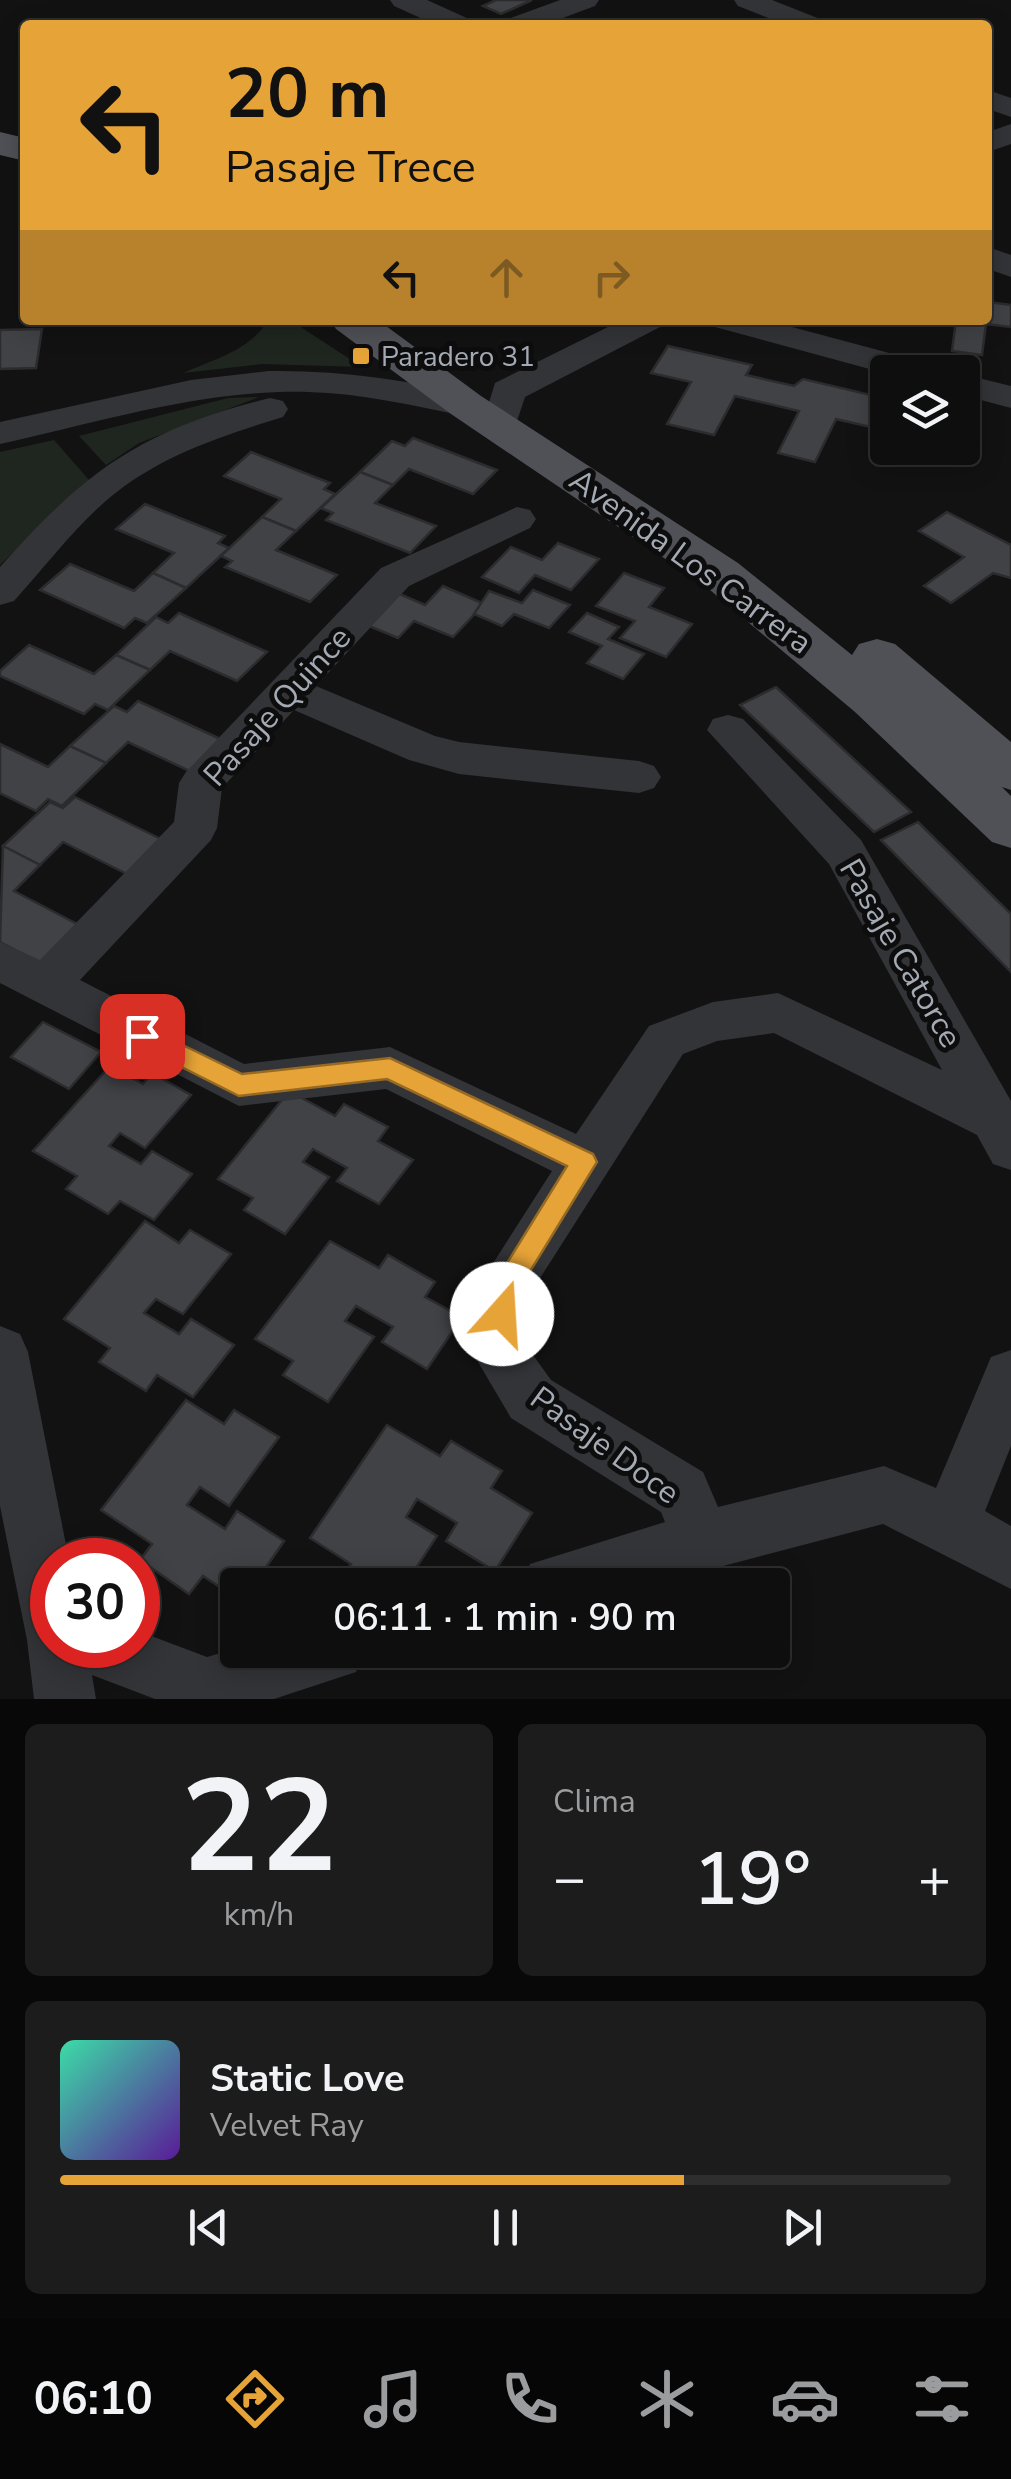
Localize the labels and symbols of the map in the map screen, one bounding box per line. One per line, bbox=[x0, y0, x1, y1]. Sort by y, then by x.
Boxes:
place label: Paradero 31 bbox=[381, 338, 535, 376]
marker: Paradero 31 bbox=[350, 345, 372, 367]
street label: Avenida Los Carrera bbox=[561, 459, 821, 664]
street label: Pasaje Quince bbox=[194, 617, 361, 795]
street label: Pasaje Catorce bbox=[829, 851, 972, 1055]
pin bbox=[100, 994, 185, 1079]
position arrow bbox=[450, 1262, 554, 1366]
street label: Pasaje Doce bbox=[521, 1377, 688, 1514]
speed limit sign: 30 bbox=[30, 1538, 160, 1668]

